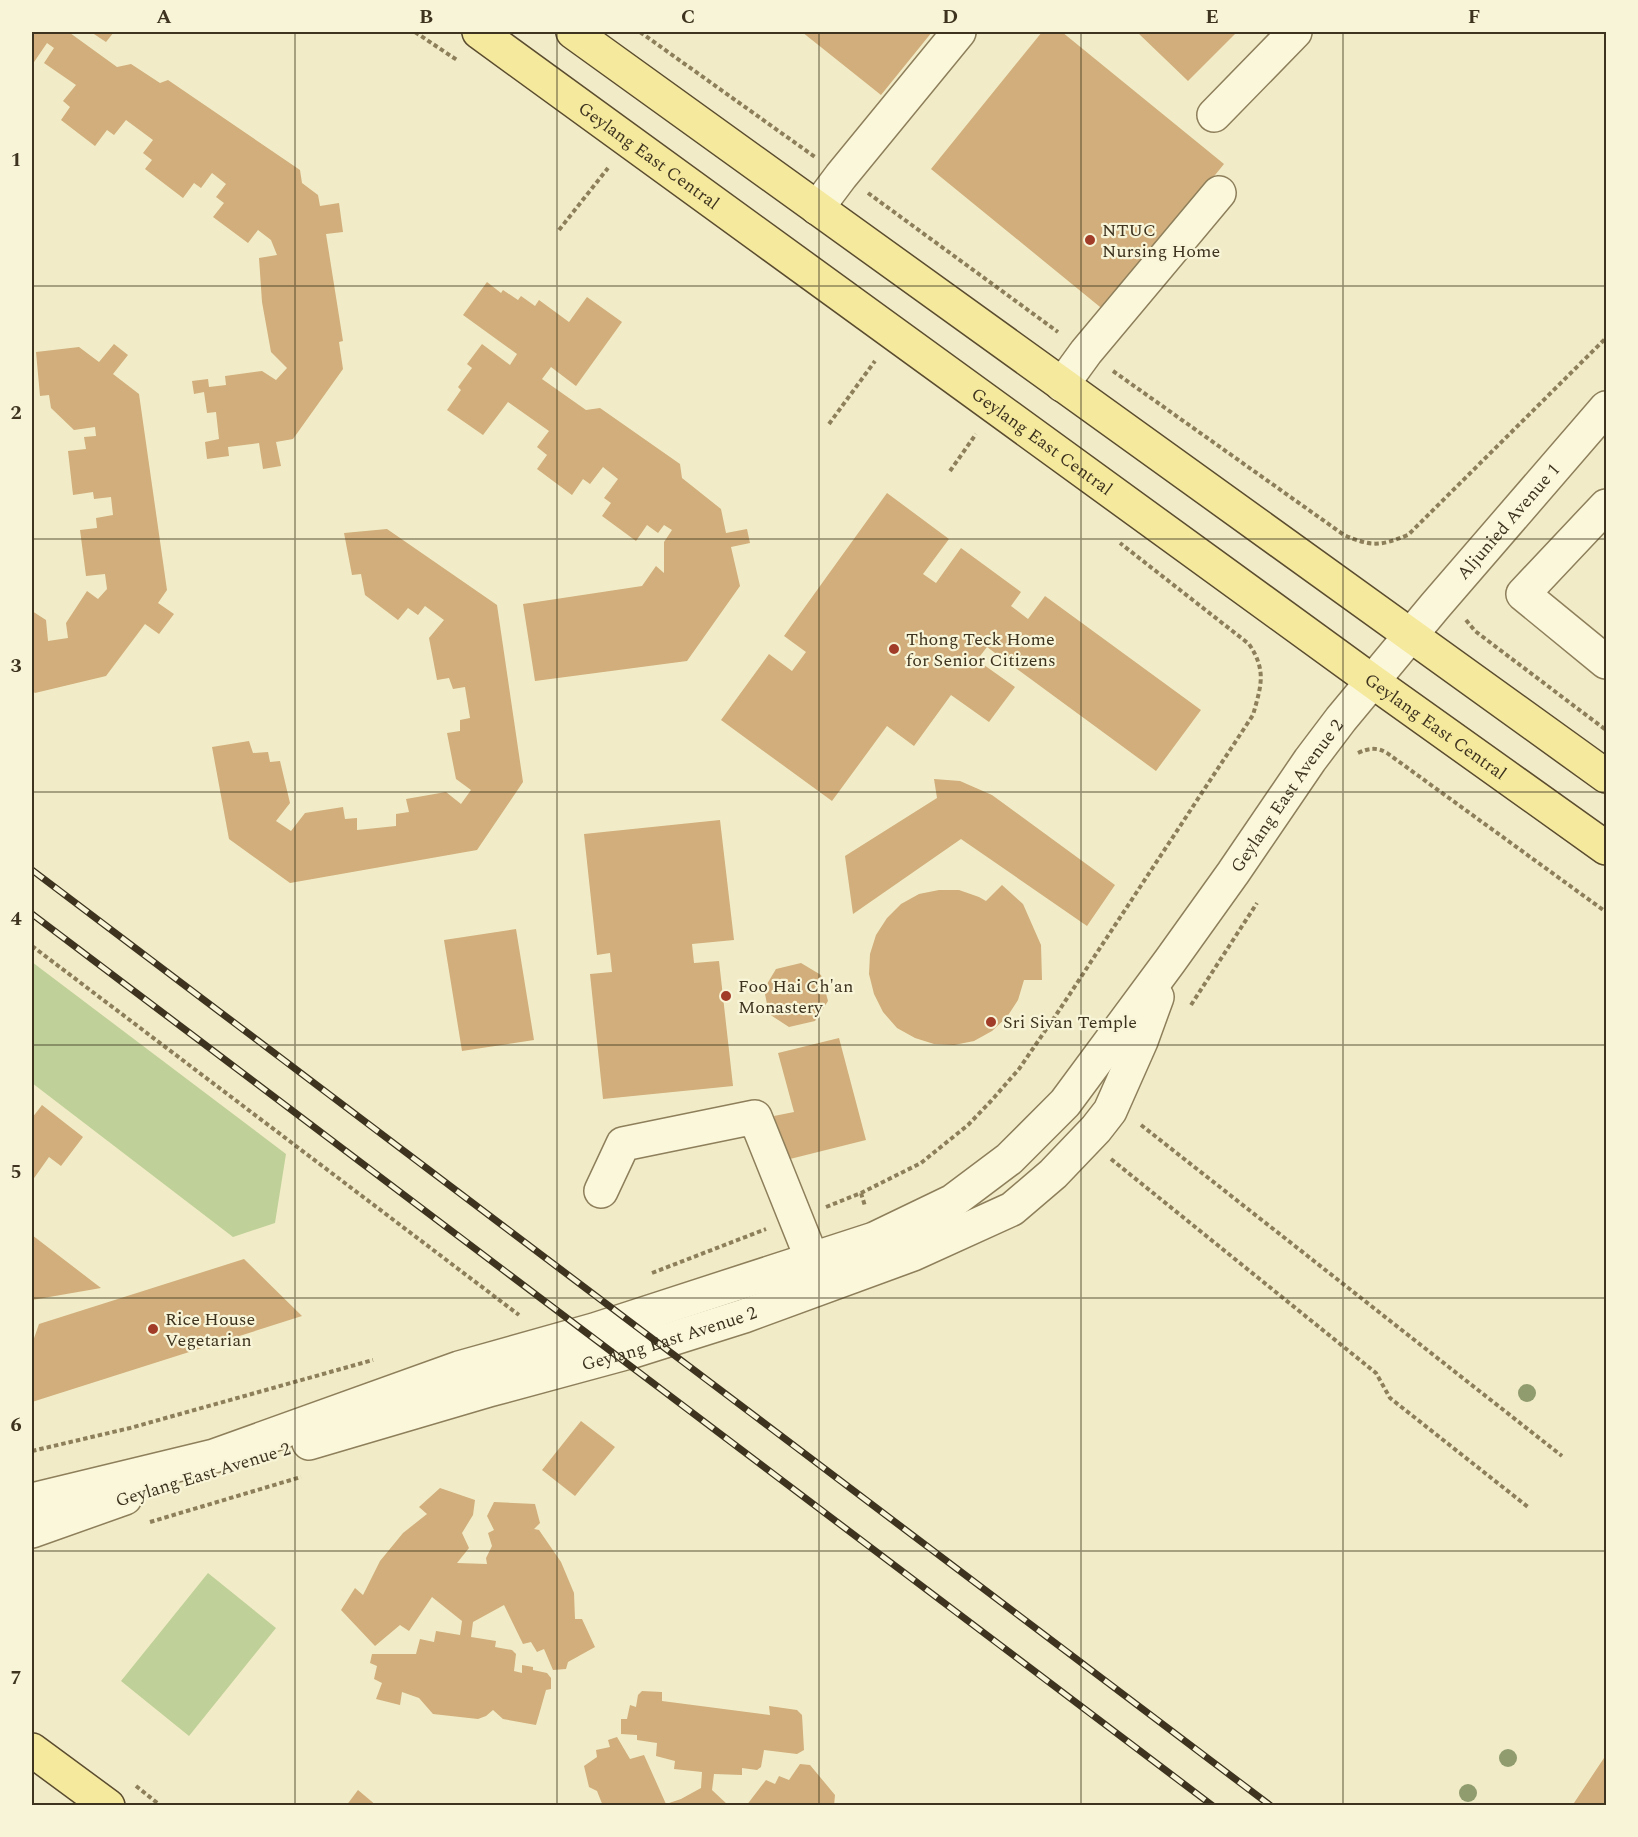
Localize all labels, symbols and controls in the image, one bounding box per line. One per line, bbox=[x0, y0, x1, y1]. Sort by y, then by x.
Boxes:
text: A bbox=[156, 2, 172, 32]
text: B bbox=[419, 2, 433, 32]
text: C bbox=[681, 2, 695, 32]
text: D bbox=[942, 2, 958, 32]
text: E bbox=[1205, 2, 1219, 32]
text: F bbox=[1468, 2, 1480, 32]
street label: Geylang East Central bbox=[572, 95, 725, 216]
text: 1 bbox=[10, 145, 22, 175]
place label: NTUC Nursing Home bbox=[1102, 217, 1220, 265]
marker: NTUC Nursing Home bbox=[1083, 233, 1097, 247]
street label: Geylang East Central bbox=[966, 381, 1118, 502]
text: 2 bbox=[10, 398, 22, 428]
street label: Aljunied Avenue 1 bbox=[1450, 457, 1566, 586]
place label: Thong Teck Home for Senior Citizens bbox=[906, 626, 1056, 674]
marker: Thong Teck Home for Senior Citizens bbox=[887, 642, 901, 656]
text: 3 bbox=[10, 651, 22, 681]
street label: Geylang East Central bbox=[1359, 666, 1512, 787]
street label: Geylang East Avenue 2 bbox=[1224, 713, 1350, 878]
text: 4 bbox=[10, 904, 22, 934]
place label: Foo Hai Ch'an Monastery bbox=[738, 973, 853, 1021]
marker: Foo Hai Ch'an Monastery bbox=[719, 989, 733, 1003]
place label: Sri Sivan Temple bbox=[1003, 1009, 1137, 1036]
marker: Sri Sivan Temple bbox=[984, 1015, 998, 1029]
text: 5 bbox=[10, 1157, 22, 1187]
street label: Geylang East Avenue 2 bbox=[578, 1299, 761, 1378]
place label: Rice House Vegetarian bbox=[165, 1306, 255, 1354]
marker: Rice House Vegetarian bbox=[146, 1322, 160, 1336]
text: 6 bbox=[10, 1410, 22, 1440]
street label: Geylang East Avenue 2 bbox=[112, 1435, 294, 1515]
text: 7 bbox=[10, 1663, 22, 1693]

